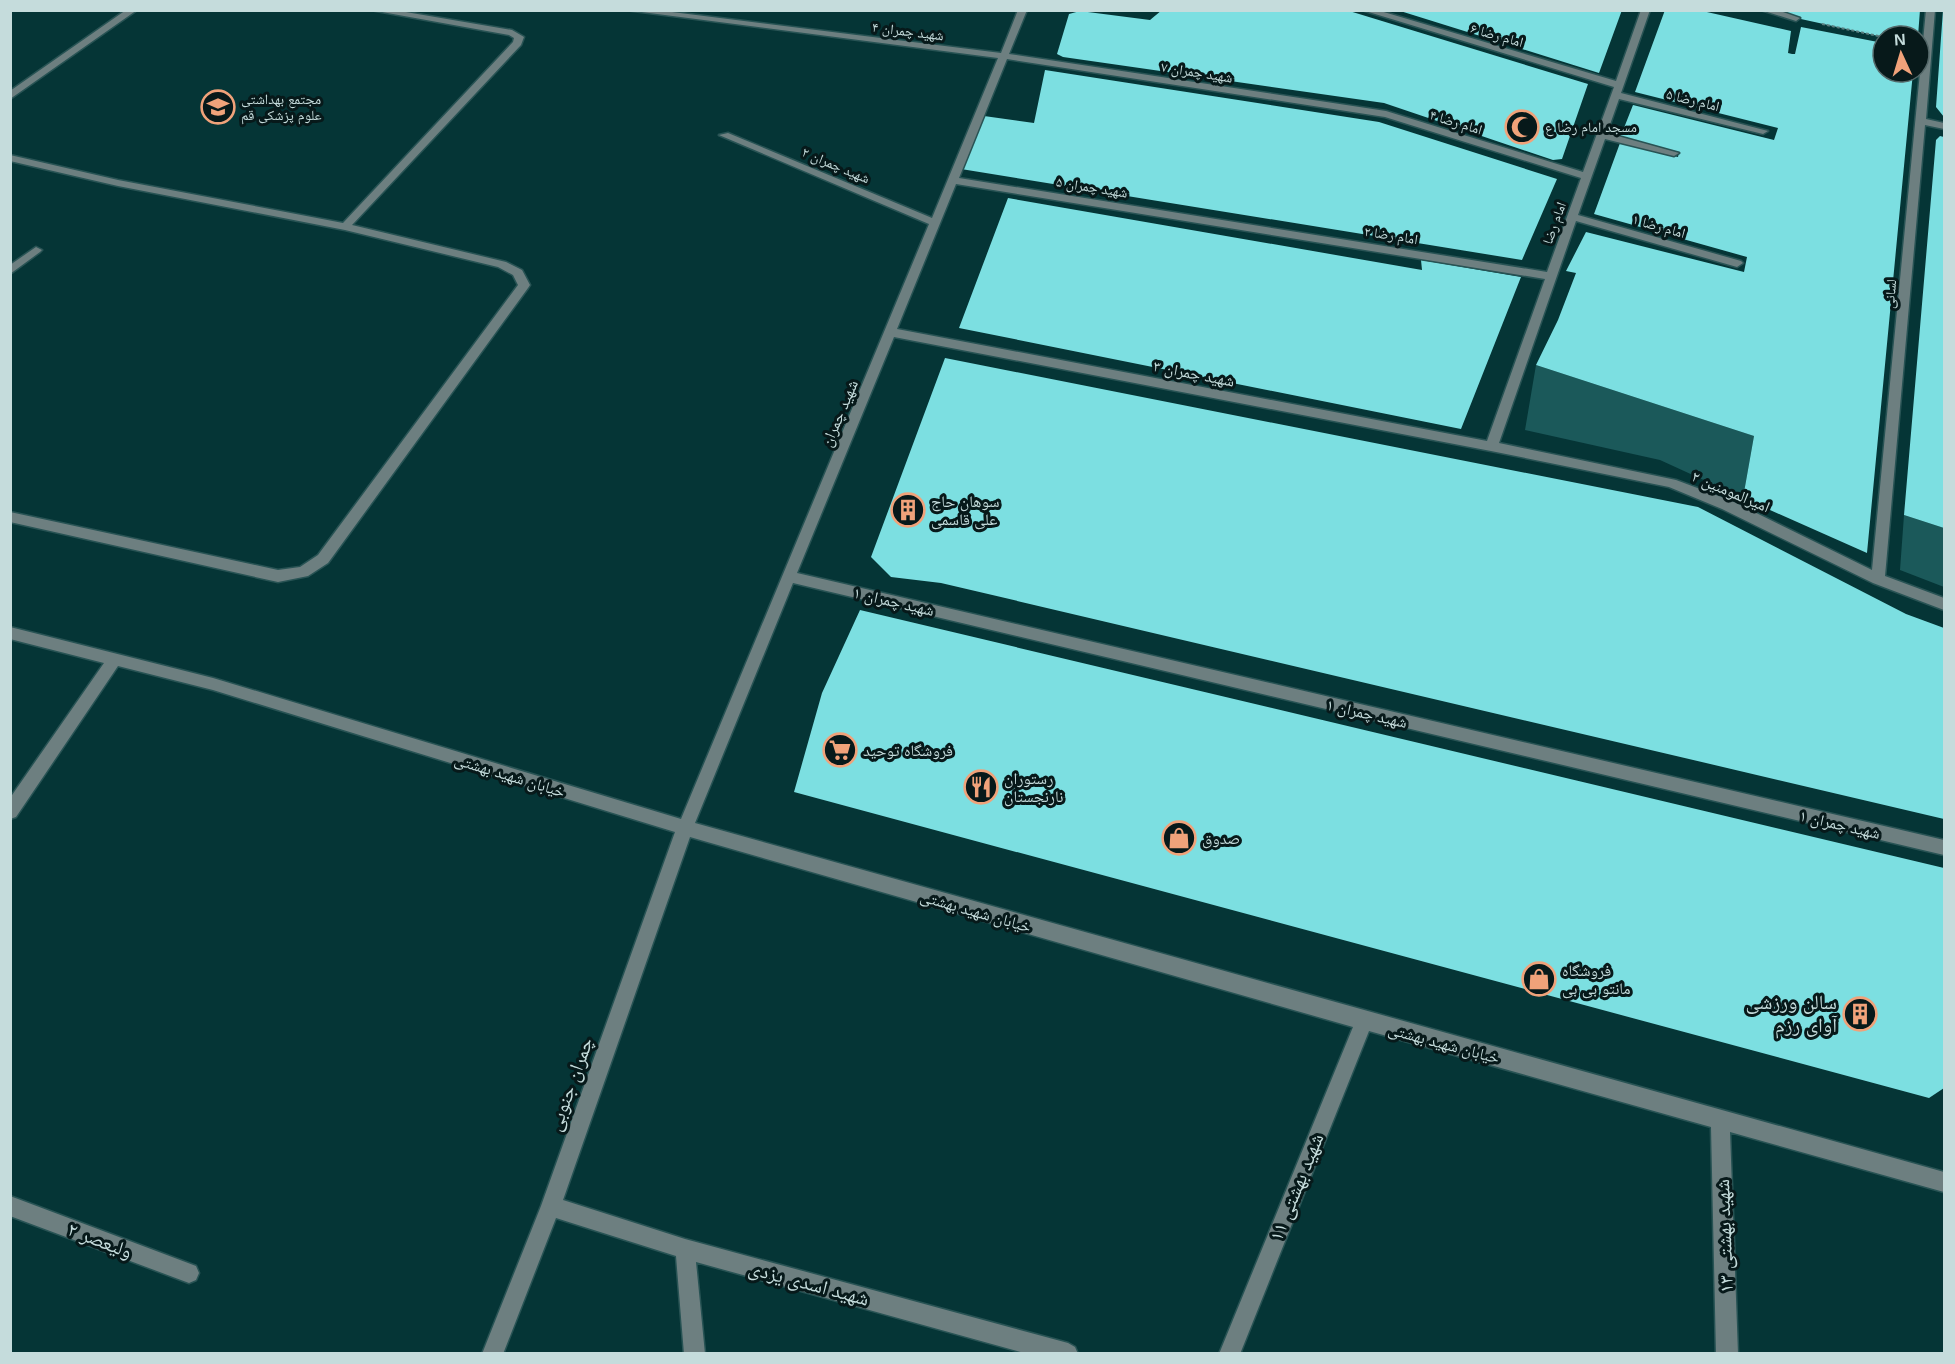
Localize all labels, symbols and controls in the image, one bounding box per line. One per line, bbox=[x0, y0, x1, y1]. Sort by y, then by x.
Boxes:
street label: شهید چمران ۴ bbox=[871, 19, 945, 44]
street label: امام رضا ۶ bbox=[1468, 20, 1525, 52]
north arrow bbox=[1871, 24, 1931, 84]
text: N bbox=[1894, 31, 1906, 48]
street label: شهید چمران ۷ bbox=[1160, 58, 1234, 87]
street label: امام رضا ۵ bbox=[1664, 86, 1721, 116]
school or university icon: مجتمع بهداشتی علوم پزشکی قم bbox=[200, 89, 236, 125]
place label: مجتمع بهداشتی علوم پزشکی قم bbox=[241, 91, 322, 125]
street label: امام رضا ۴ bbox=[1427, 106, 1484, 139]
mosque icon: مسجد امام رضا ع bbox=[1504, 109, 1540, 145]
place label: مسجد امام رضا ع bbox=[1545, 119, 1637, 137]
street label: شهید چمران ۲ bbox=[799, 144, 872, 187]
street label: شهید چمران ۵ bbox=[1055, 173, 1129, 202]
street label: امام رضا bbox=[1539, 200, 1571, 247]
street label: امام رضا ۱ bbox=[1630, 211, 1687, 243]
street label: امام رضا ۲ bbox=[1363, 223, 1419, 249]
street label: لسانی bbox=[1881, 279, 1900, 309]
street label: شهید چمران ۳ bbox=[1151, 357, 1236, 392]
street label: شهید چمران bbox=[818, 377, 863, 450]
street label: امیرالمومنین ۲ bbox=[1688, 467, 1772, 517]
building icon: سوهان حاج علی قاسمی bbox=[890, 492, 926, 528]
place label: سوهان حاج علی قاسمی bbox=[931, 493, 999, 530]
street label: شهید چمران ۱ bbox=[851, 584, 936, 621]
street label: شهید چمران ۱ bbox=[1324, 696, 1409, 733]
supermarket icon: فروشگاه توحید bbox=[822, 732, 858, 768]
place label: فروشگاه توحید bbox=[863, 742, 953, 760]
street label: خیابان شهید بهشتی bbox=[452, 751, 567, 802]
restaurant icon: رستوران نارنجستان bbox=[963, 769, 999, 805]
place label: رستوران نارنجستان bbox=[1004, 770, 1063, 807]
street label: شهید چمران ۱ bbox=[1797, 807, 1882, 844]
shop icon: صدوق bbox=[1161, 820, 1197, 856]
place label: صدوق bbox=[1202, 830, 1240, 849]
street label: خیابان شهید بهشتی bbox=[918, 888, 1033, 937]
shop icon: فروشگاه مانتو بی بی bbox=[1521, 961, 1557, 997]
place label: فروشگاه مانتو بی بی bbox=[1562, 962, 1631, 999]
place label: سالن ورزشی آوای رزم bbox=[1746, 991, 1838, 1039]
building icon: سالن ورزشی آوای رزم bbox=[1842, 996, 1878, 1032]
street label: خیابان شهید بهشتی bbox=[1386, 1020, 1501, 1068]
street label: چمران جنوبی bbox=[543, 1034, 598, 1134]
street label: شهید بهشتی ۱۱ bbox=[1264, 1130, 1328, 1244]
street label: شهید بهشتی ۱۳ bbox=[1711, 1179, 1738, 1293]
street label: ولیعصر ۲ bbox=[65, 1218, 135, 1263]
street label: شهید اسدی یزدی bbox=[746, 1256, 872, 1311]

